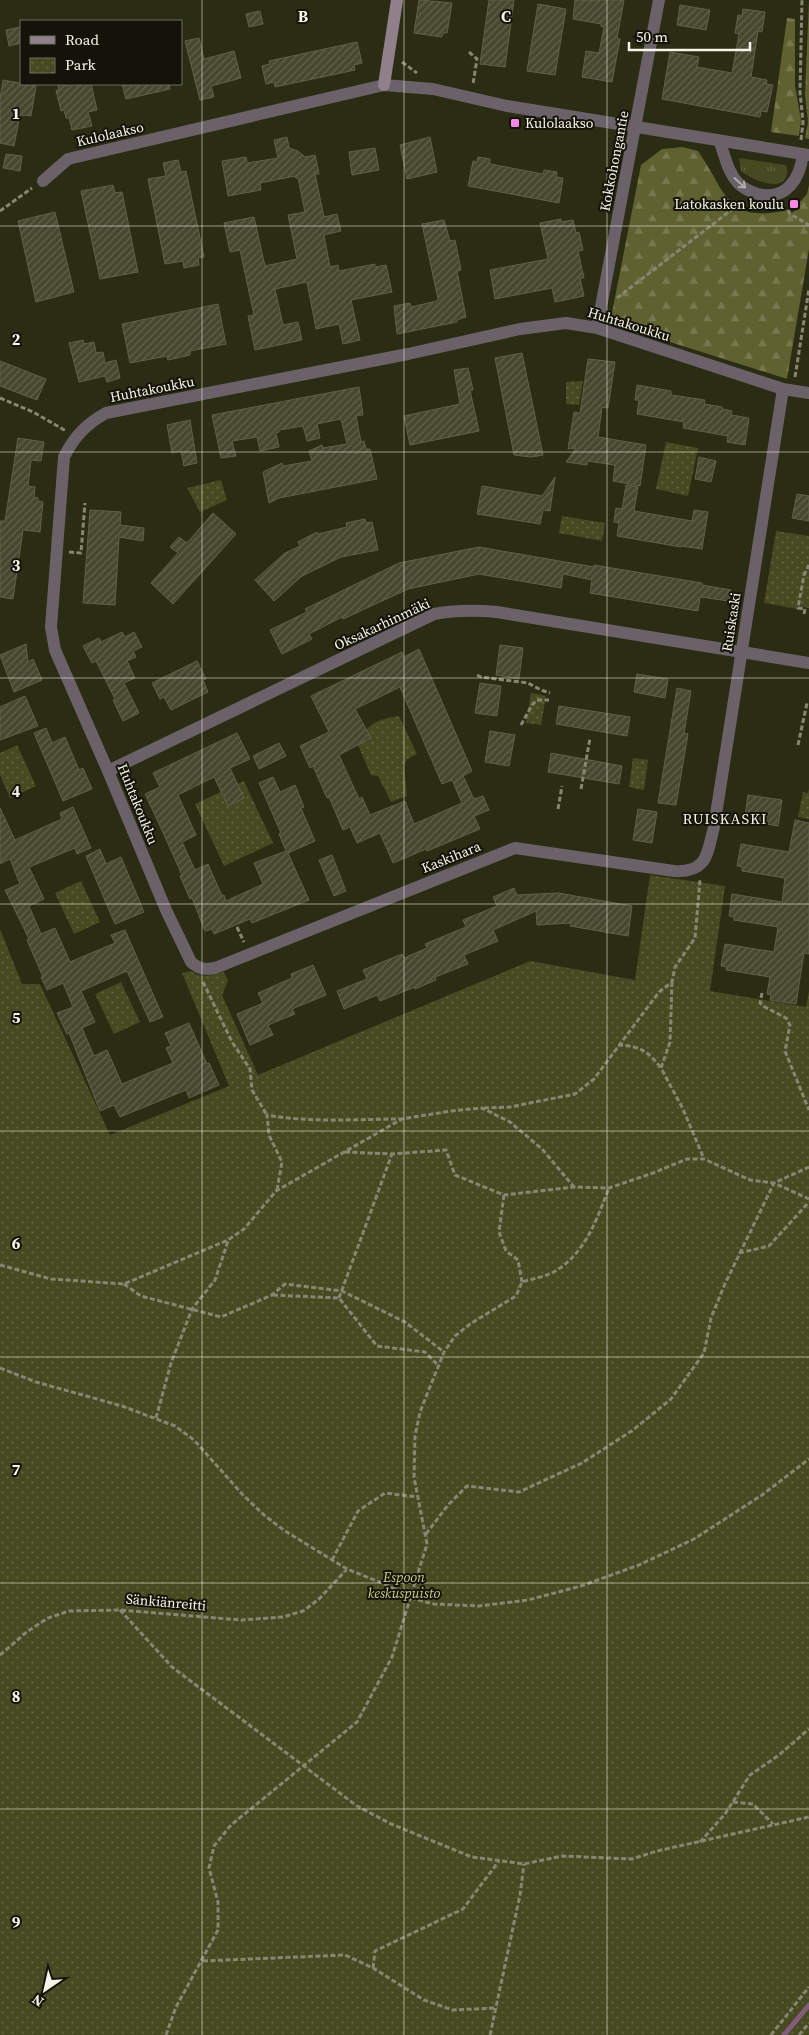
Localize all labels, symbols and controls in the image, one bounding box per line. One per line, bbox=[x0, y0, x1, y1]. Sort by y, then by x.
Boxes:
text: B bbox=[298, 5, 309, 27]
text: C bbox=[501, 5, 511, 27]
legend bbox=[20, 20, 182, 85]
scale bar bbox=[629, 20, 750, 52]
text: 50 m bbox=[636, 26, 668, 47]
text: Road bbox=[65, 29, 99, 50]
text: Park bbox=[65, 54, 97, 75]
text: 1 bbox=[12, 102, 20, 124]
street label: Kokkohongantie bbox=[594, 109, 634, 213]
place label: Kulolaakso bbox=[525, 113, 594, 133]
street label: Kulolaakso bbox=[74, 116, 146, 151]
marker: Kulolaakso bbox=[509, 117, 521, 129]
one-way arrow bbox=[734, 177, 746, 189]
place label: Latokasken koulu bbox=[674, 194, 784, 214]
marker: Latokasken koulu bbox=[788, 198, 800, 210]
street label: Huhtakoukku bbox=[585, 302, 673, 346]
text: 2 bbox=[12, 328, 21, 350]
street label: Huhtakoukku bbox=[108, 371, 196, 407]
text: 3 bbox=[12, 554, 21, 576]
street label: Ruiskaski bbox=[716, 591, 746, 653]
street label: Oksakarhinmäki bbox=[331, 593, 433, 655]
street label: Huhtakoukku bbox=[113, 761, 163, 847]
text: 4 bbox=[12, 780, 21, 802]
district label: RUISKASKI bbox=[682, 808, 768, 829]
street label: Kaskihara bbox=[418, 836, 485, 878]
text: 5 bbox=[12, 1006, 21, 1028]
text: 6 bbox=[12, 1232, 21, 1254]
text: 7 bbox=[12, 1458, 21, 1480]
park label: Espoon keskuspuisto bbox=[368, 1567, 440, 1603]
street label: Sänkiänreitti bbox=[125, 1589, 207, 1615]
text: 8 bbox=[12, 1685, 20, 1707]
text: 9 bbox=[12, 1911, 21, 1933]
north arrow bbox=[20, 1965, 70, 2015]
text: N bbox=[28, 1990, 48, 2012]

